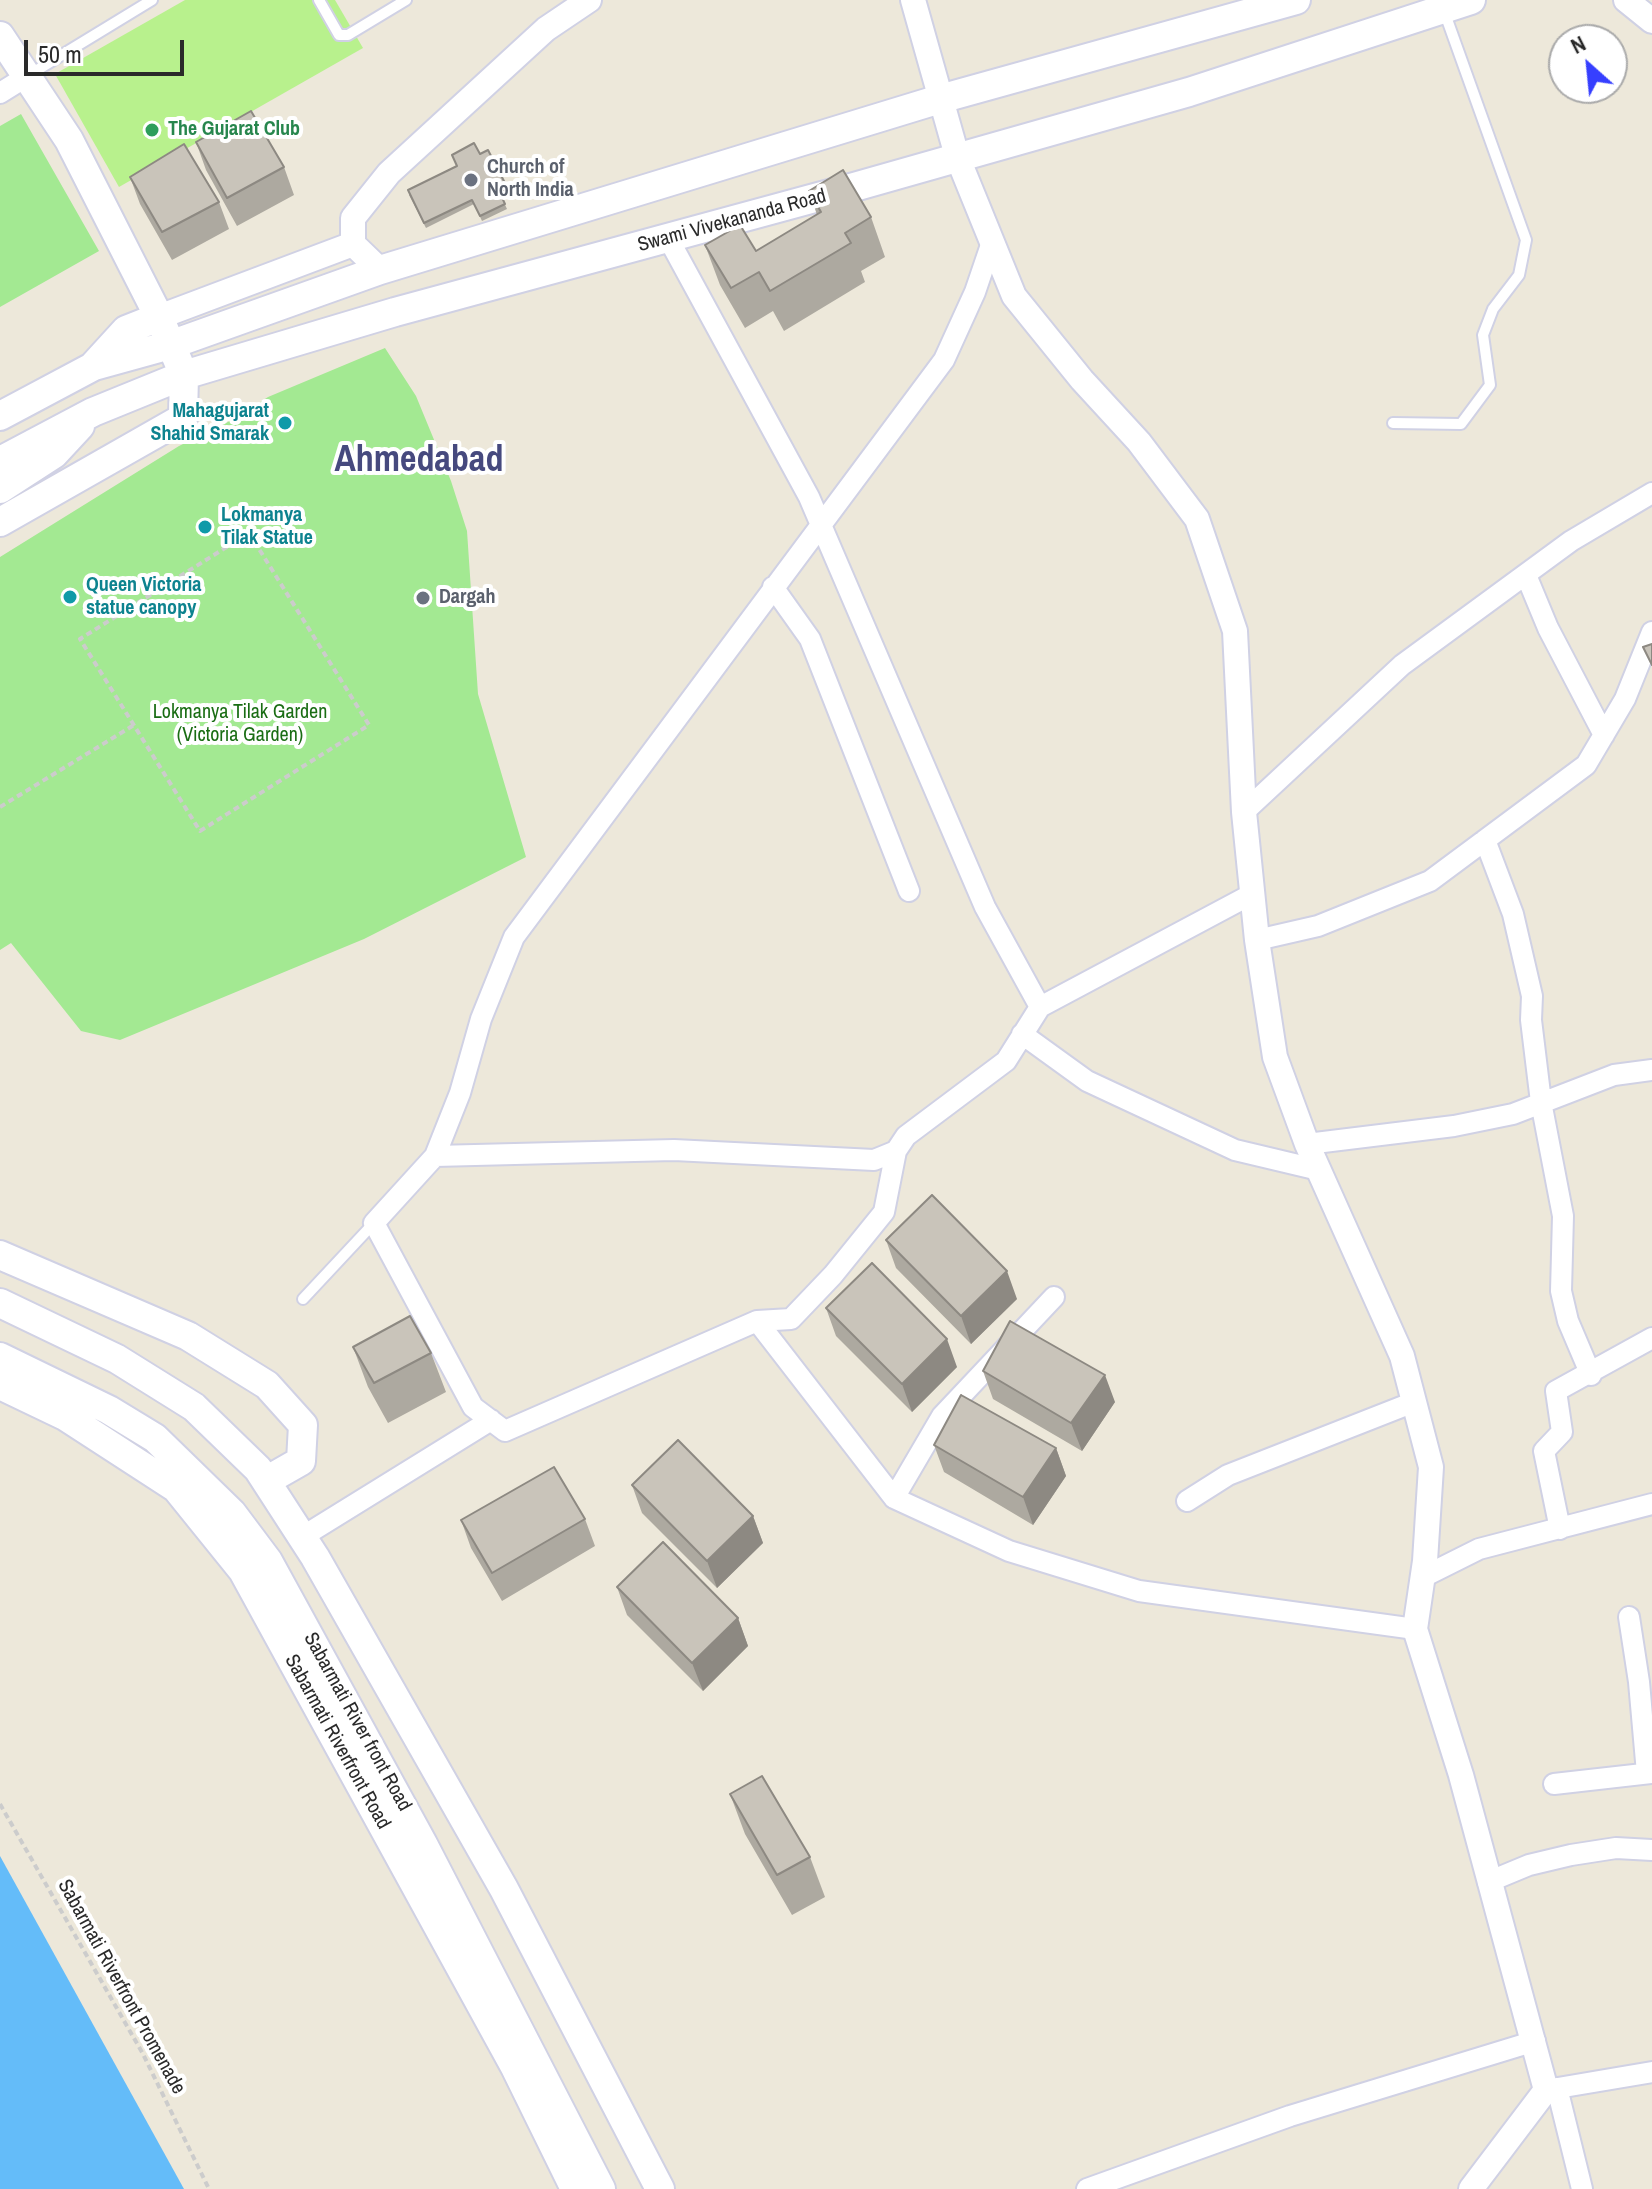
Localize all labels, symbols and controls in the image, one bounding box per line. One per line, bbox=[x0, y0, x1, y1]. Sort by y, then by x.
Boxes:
scale bar bbox=[28, 24, 188, 74]
north arrow bbox=[1548, 24, 1628, 104]
text: N bbox=[1565, 28, 1591, 61]
text: 50 m bbox=[38, 38, 82, 70]
place label: The Gujarat Club bbox=[168, 118, 300, 142]
marker: The Gujarat Club bbox=[143, 121, 161, 139]
place label: Church of North India bbox=[487, 156, 574, 203]
marker: Church of North India bbox=[462, 171, 480, 189]
street label: Swami Vivekananda Road bbox=[635, 184, 829, 258]
place label: Mahagujarat Shahid Smarak bbox=[151, 400, 269, 447]
marker: Mahagujarat Shahid Smarak bbox=[276, 414, 294, 432]
district label: Ahmedabad bbox=[335, 439, 503, 483]
place label: Lokmanya Tilak Statue bbox=[221, 504, 313, 551]
marker: Lokmanya Tilak Statue bbox=[196, 518, 214, 536]
place label: Queen Victoria statue canopy bbox=[86, 574, 201, 621]
place label: Dargah bbox=[439, 586, 495, 610]
marker: Queen Victoria statue canopy bbox=[61, 588, 79, 606]
marker: Dargah bbox=[414, 589, 432, 607]
park label: Lokmanya Tilak Garden (Victoria Garden) bbox=[153, 701, 327, 748]
street label: Sabarmati River front Road bbox=[298, 1628, 416, 1816]
street label: Sabarmati Riverfront Road bbox=[279, 1650, 395, 1834]
street label: Sabarmati Riverfront Promenade bbox=[52, 1876, 190, 2098]

